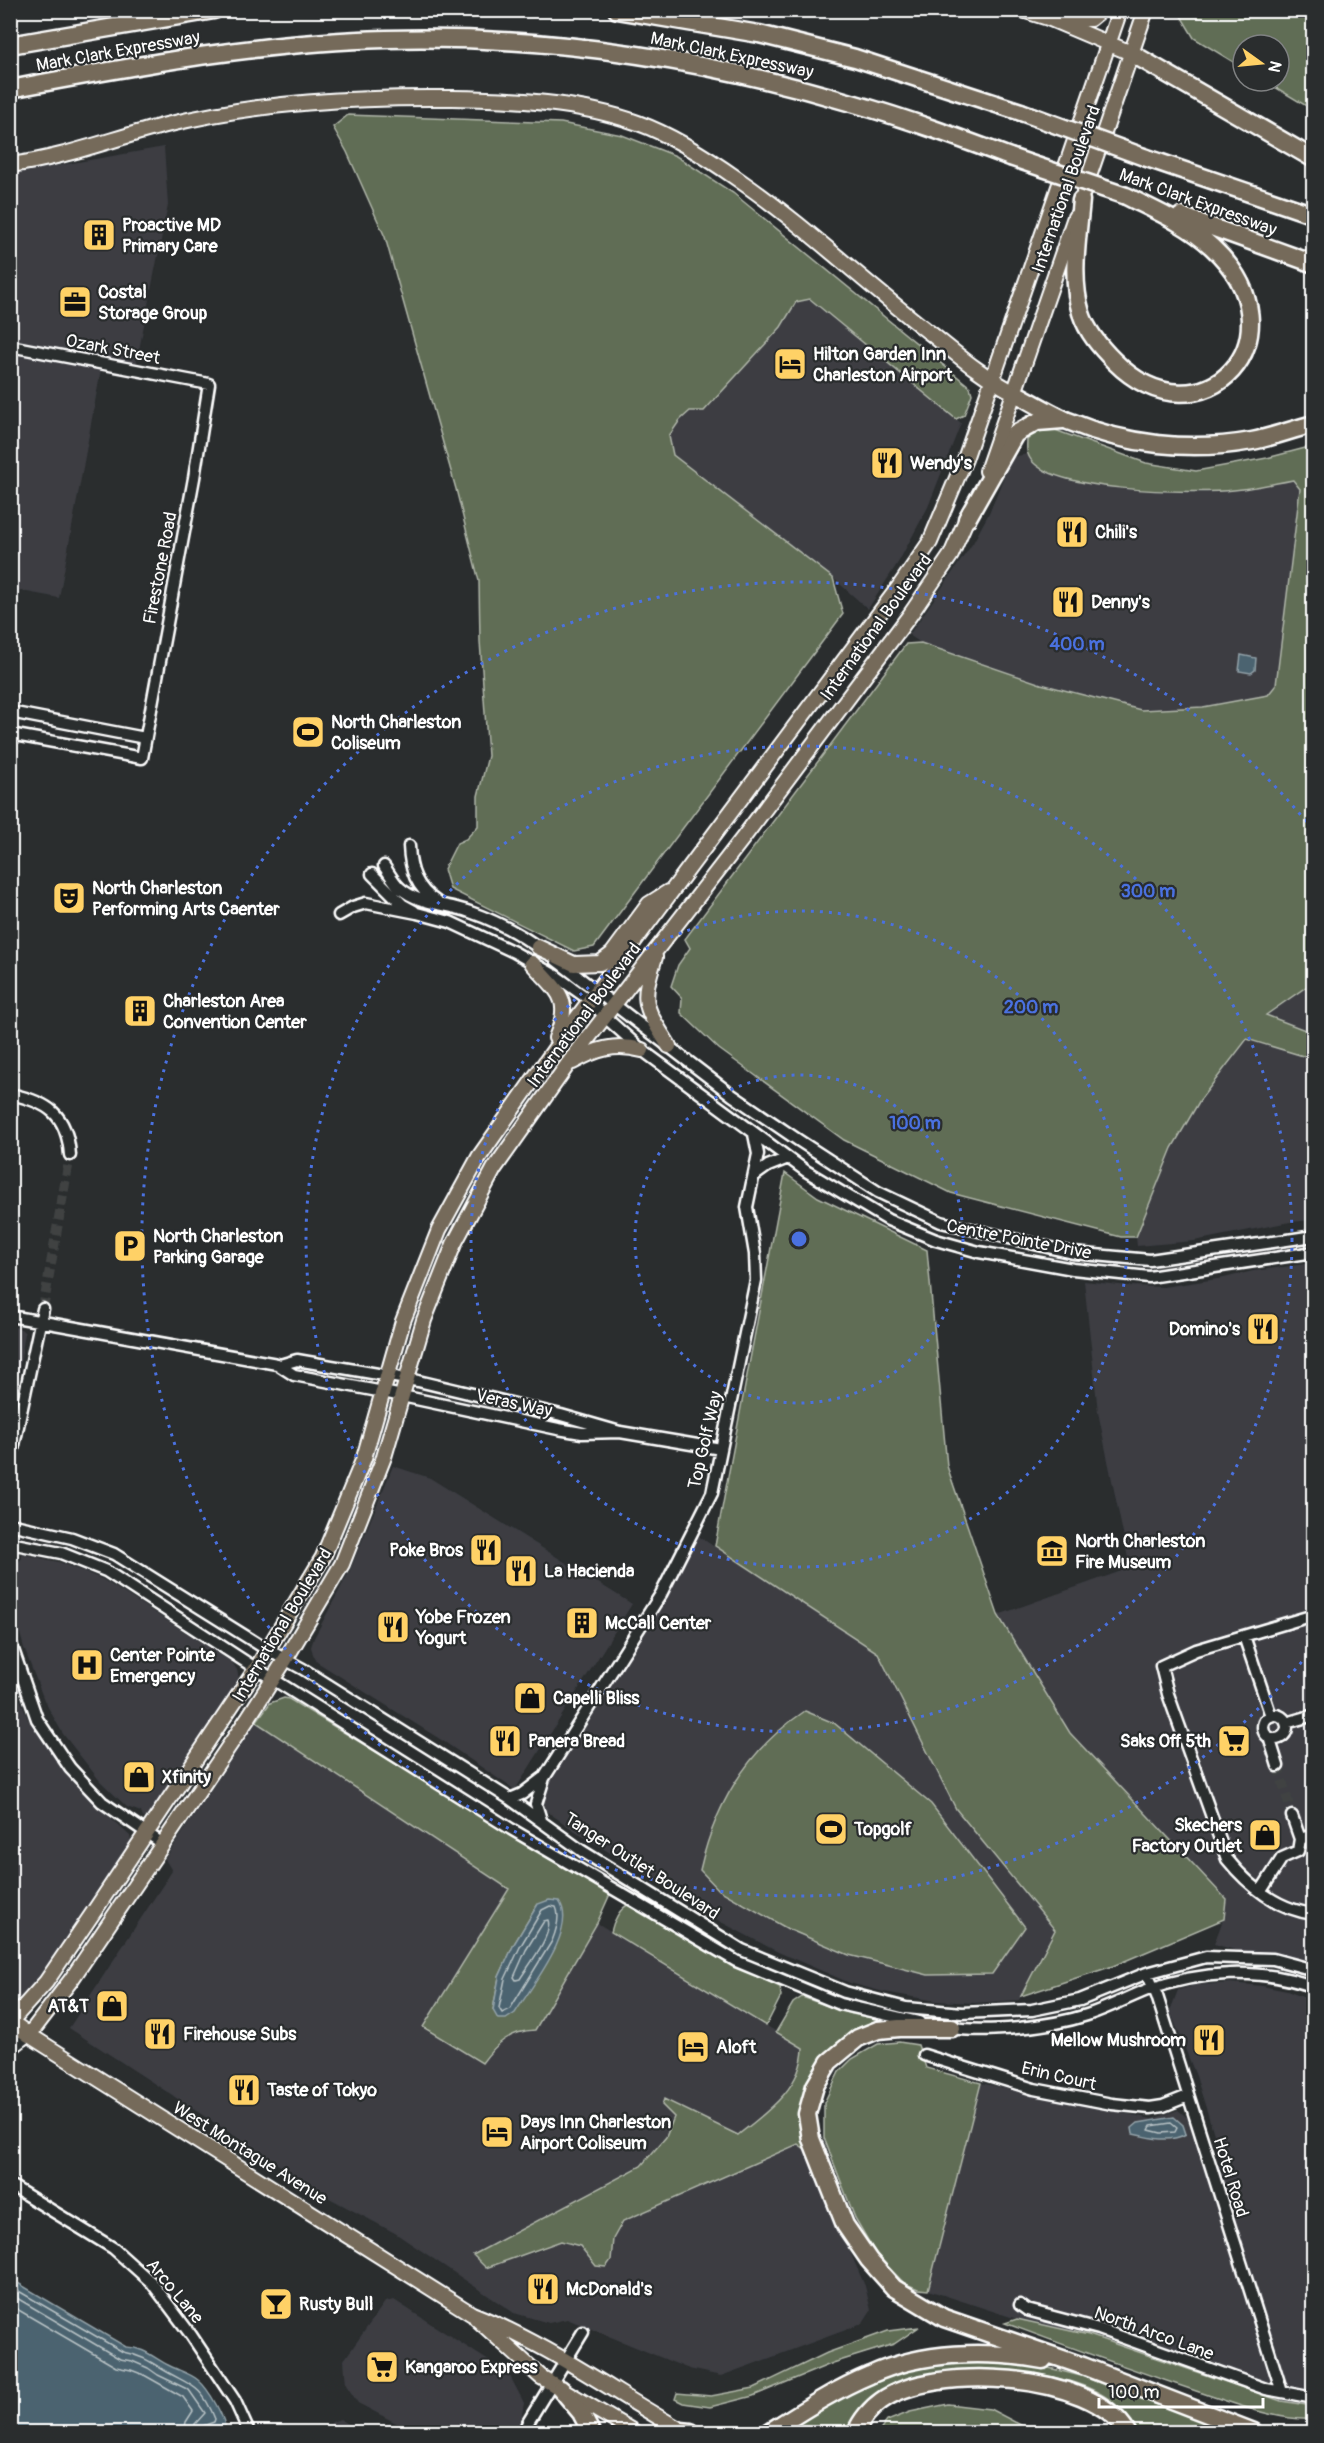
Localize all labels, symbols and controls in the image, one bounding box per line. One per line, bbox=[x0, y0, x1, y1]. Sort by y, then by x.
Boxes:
street label: Mark Clark Expressway bbox=[34, 26, 202, 77]
street label: Mark Clark Expressway bbox=[648, 27, 816, 84]
north arrow bbox=[1231, 33, 1291, 93]
text: N bbox=[1263, 59, 1286, 75]
street label: International Boulevard bbox=[1027, 102, 1106, 276]
street label: Mark Clark Expressway bbox=[1116, 163, 1280, 242]
place label: Proactive MD Primary Care bbox=[122, 214, 221, 258]
building icon: Proactive MD Primary Care bbox=[81, 217, 117, 253]
place label: Costal Storage Group bbox=[98, 281, 208, 325]
office icon: Costal Storage Group bbox=[57, 284, 93, 320]
street label: Ozark Street bbox=[64, 329, 163, 370]
place label: Hilton Garden Inn Charleston Airport bbox=[813, 343, 953, 387]
hotel icon: Hilton Garden Inn Charleston Airport bbox=[772, 346, 808, 382]
restaurant icon: Wendy's bbox=[869, 445, 905, 481]
place label: Wendy's bbox=[910, 452, 973, 475]
street label: Firestone Road bbox=[138, 510, 183, 626]
restaurant icon: Chili's bbox=[1054, 514, 1090, 550]
place label: Chili's bbox=[1095, 521, 1138, 544]
street label: International Boulevard bbox=[815, 549, 937, 705]
restaurant icon: Denny's bbox=[1050, 584, 1086, 620]
place label: Denny's bbox=[1091, 591, 1151, 614]
text: 400 m bbox=[1050, 633, 1104, 656]
place label: North Charleston Coliseum bbox=[331, 711, 461, 755]
sports icon: North Charleston Coliseum bbox=[290, 714, 326, 750]
place label: North Charleston Performing Arts Caenter bbox=[92, 877, 280, 921]
theatre icon: North Charleston Performing Arts Caenter bbox=[51, 880, 87, 916]
text: 300 m bbox=[1121, 880, 1175, 903]
street label: International Boulevard bbox=[522, 938, 646, 1092]
place label: Charleston Area Convention Center bbox=[163, 990, 307, 1034]
building icon: Charleston Area Convention Center bbox=[122, 993, 158, 1029]
text: 200 m bbox=[1004, 996, 1058, 1019]
text: 100 m bbox=[889, 1112, 941, 1135]
street label: Centre Pointe Drive bbox=[945, 1214, 1093, 1265]
place label: North Charleston Parking Garage bbox=[153, 1225, 283, 1269]
parking icon: North Charleston Parking Garage bbox=[112, 1228, 148, 1264]
centre of rings bbox=[789, 1229, 809, 1249]
restaurant icon: Domino's bbox=[1245, 1311, 1281, 1347]
place label: Domino's bbox=[1169, 1318, 1241, 1341]
street label: Veras Way bbox=[473, 1384, 555, 1423]
street label: Top Golf Way bbox=[683, 1389, 728, 1491]
place label: North Charleston Fire Museum bbox=[1075, 1530, 1205, 1574]
restaurant icon: Poke Bros bbox=[468, 1532, 504, 1568]
museum icon: North Charleston Fire Museum bbox=[1034, 1533, 1070, 1569]
place label: Poke Bros bbox=[389, 1539, 464, 1562]
street label: International Boulevard bbox=[227, 1544, 338, 1707]
restaurant icon: La Hacienda bbox=[503, 1553, 539, 1589]
place label: La Hacienda bbox=[544, 1560, 635, 1583]
building icon: McCall Center bbox=[564, 1605, 600, 1641]
place label: Yobe Frozen Yogurt bbox=[415, 1606, 511, 1650]
restaurant icon: Yobe Frozen Yogurt bbox=[375, 1609, 411, 1645]
place label: McCall Center bbox=[605, 1612, 712, 1635]
place label: Center Pointe Emergency bbox=[110, 1644, 216, 1688]
hospital icon: Center Pointe Emergency bbox=[69, 1647, 105, 1683]
shop icon: Capelli Bliss bbox=[512, 1680, 548, 1716]
place label: Capelli Bliss bbox=[553, 1687, 640, 1710]
restaurant icon: Panera Bread bbox=[487, 1723, 523, 1759]
supermarket icon: Saks Off 5th bbox=[1216, 1723, 1252, 1759]
place label: Panera Bread bbox=[528, 1730, 625, 1753]
place label: Saks Off 5th bbox=[1120, 1730, 1212, 1753]
shop icon: Xfinity bbox=[121, 1759, 157, 1795]
place label: Xfinity bbox=[162, 1766, 211, 1789]
street label: Tanger Outlet Boulevard bbox=[560, 1808, 724, 1925]
sports icon: Topgolf bbox=[813, 1811, 849, 1847]
place label: Skechers Factory Outlet bbox=[1132, 1814, 1243, 1858]
shop icon: Skechers Factory Outlet bbox=[1247, 1817, 1283, 1853]
place label: Topgolf bbox=[853, 1818, 913, 1841]
shop icon: AT&T bbox=[94, 1988, 130, 2024]
place label: AT&T bbox=[48, 1995, 89, 2018]
restaurant icon: Firehouse Subs bbox=[142, 2016, 178, 2052]
restaurant icon: Mellow Mushroom bbox=[1191, 2022, 1227, 2058]
place label: Firehouse Subs bbox=[183, 2023, 297, 2046]
hotel icon: Aloft bbox=[675, 2029, 711, 2065]
place label: Mellow Mushroom bbox=[1051, 2029, 1186, 2052]
place label: Aloft bbox=[716, 2036, 757, 2059]
street label: Erin Court bbox=[1019, 2057, 1099, 2096]
restaurant icon: Taste of Tokyo bbox=[226, 2072, 262, 2108]
place label: Taste of Tokyo bbox=[266, 2079, 377, 2102]
street label: West Montague Avenue bbox=[168, 2097, 331, 2210]
place label: Days Inn Charleston Airport Coliseum bbox=[520, 2111, 671, 2155]
hotel icon: Days Inn Charleston Airport Coliseum bbox=[479, 2114, 515, 2150]
street label: Hotel Road bbox=[1207, 2134, 1254, 2220]
street label: Arco Lane bbox=[141, 2254, 209, 2329]
restaurant icon: McDonald's bbox=[525, 2271, 561, 2307]
place label: McDonald's bbox=[566, 2278, 653, 2301]
bar icon: Rusty Bull bbox=[258, 2286, 294, 2322]
place label: Rusty Bull bbox=[299, 2293, 373, 2316]
street label: North Arco Lane bbox=[1091, 2301, 1217, 2366]
supermarket icon: Kangaroo Express bbox=[364, 2349, 400, 2385]
place label: Kangaroo Express bbox=[405, 2356, 539, 2379]
scale bar bbox=[1099, 2371, 1262, 2409]
text: 100 m bbox=[1108, 2381, 1160, 2404]

